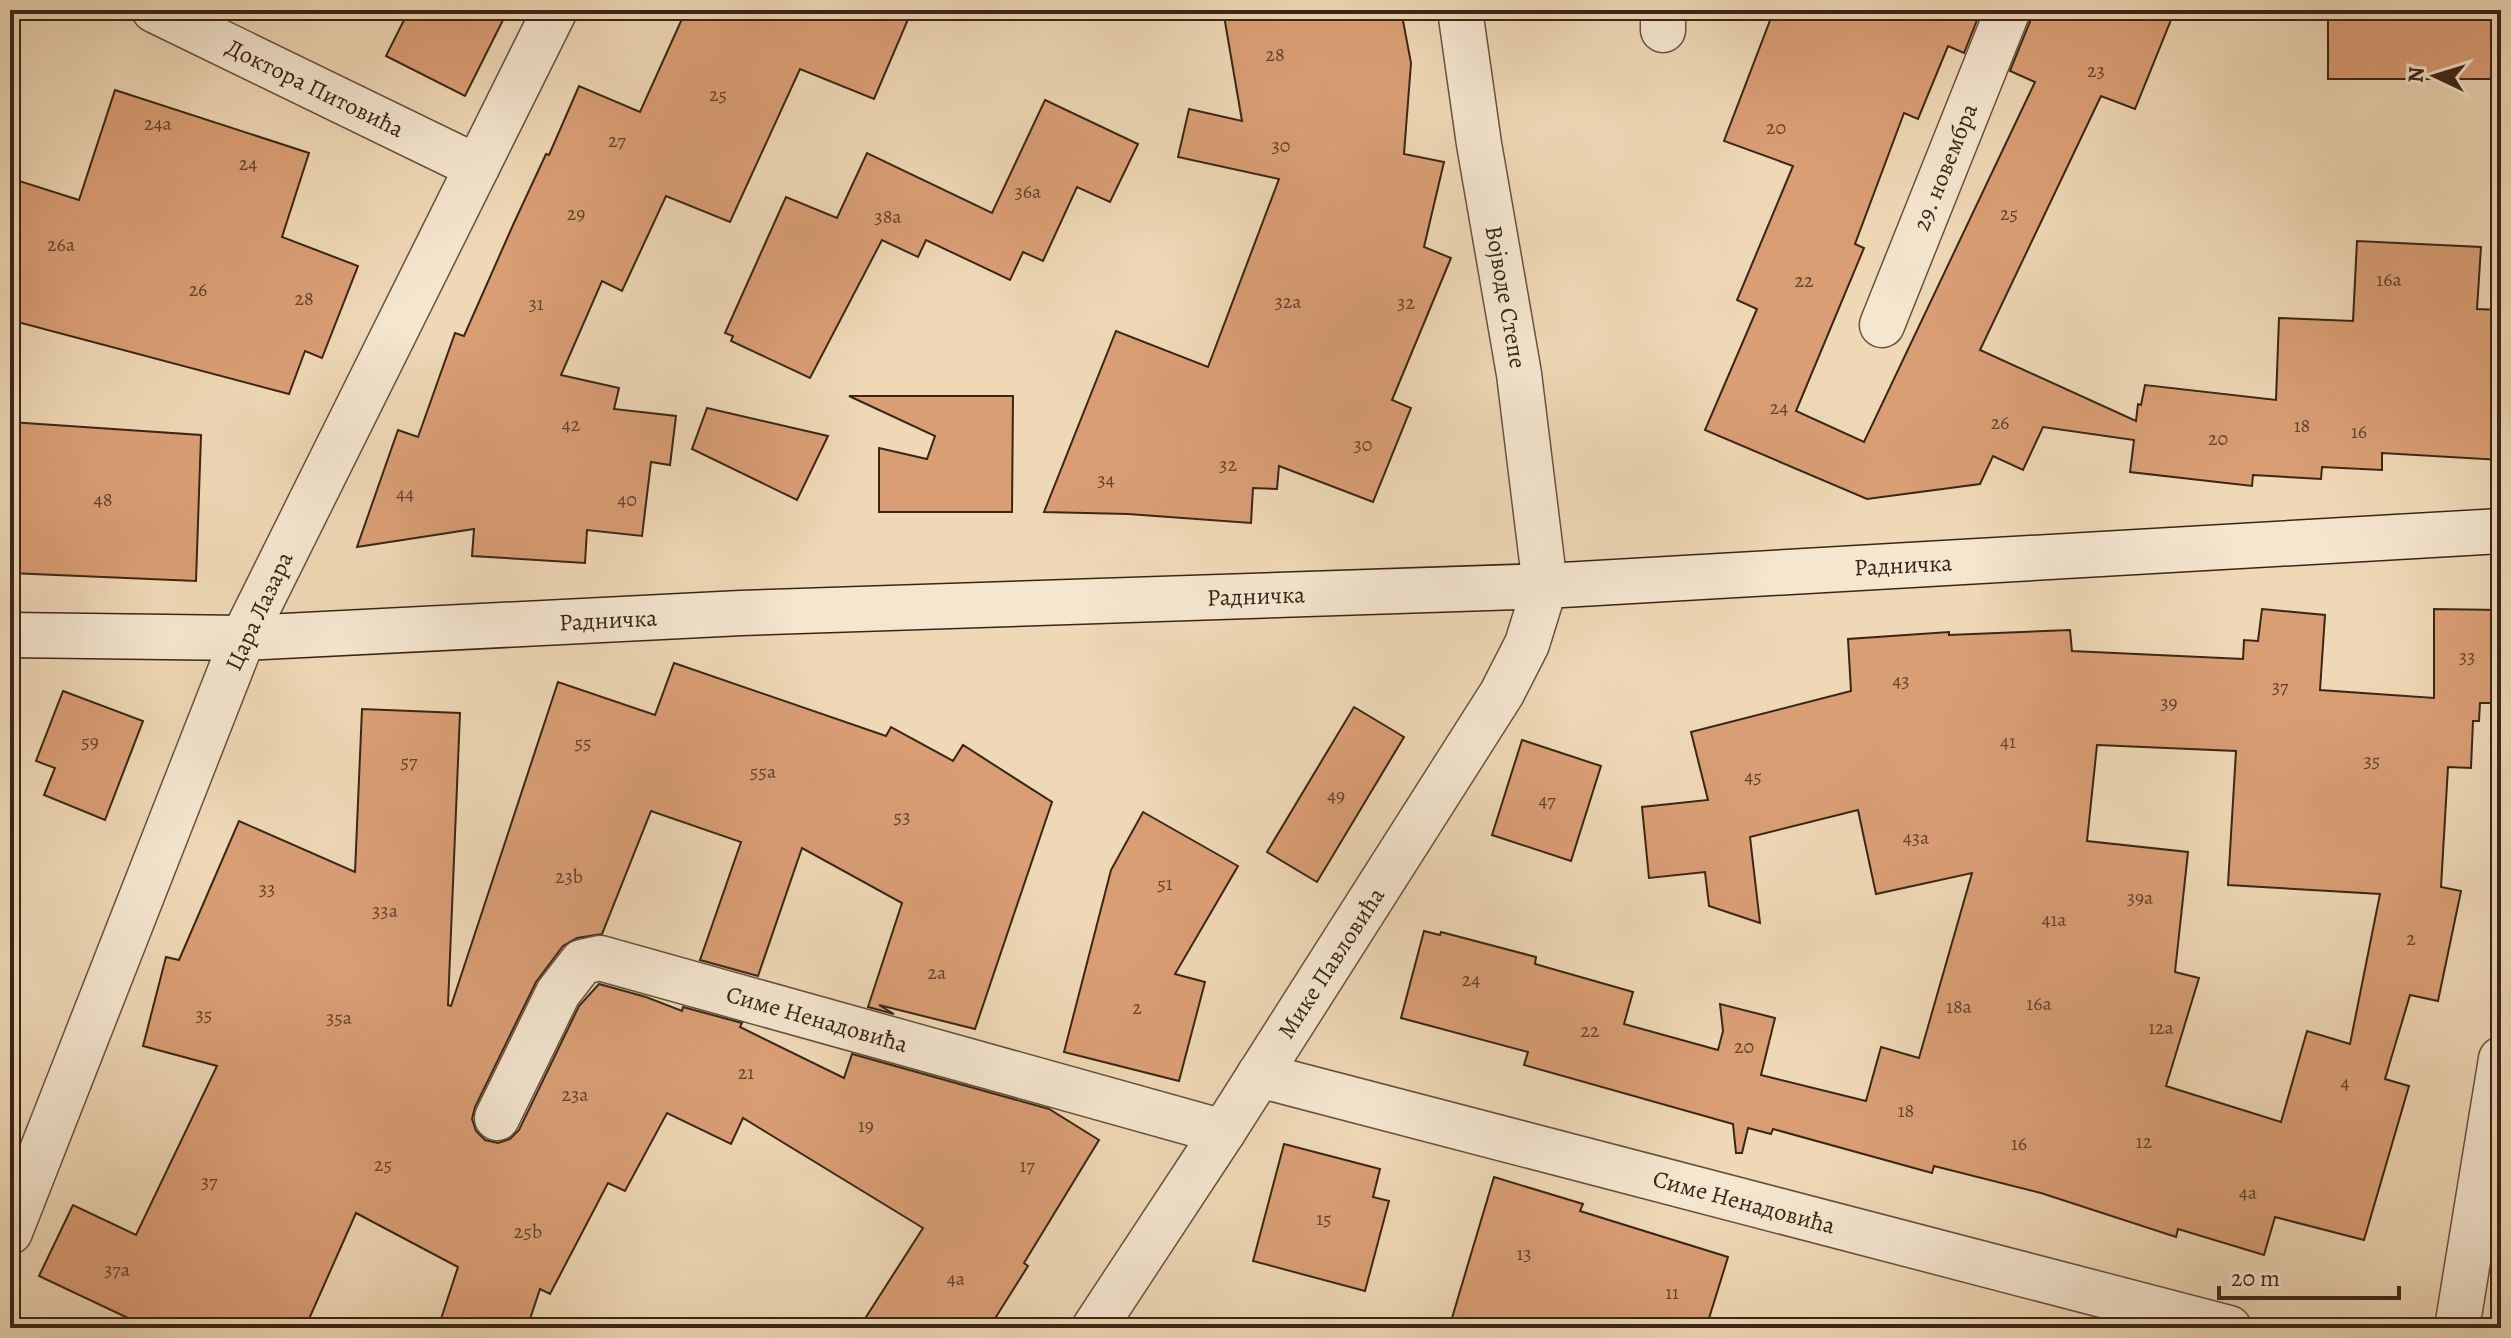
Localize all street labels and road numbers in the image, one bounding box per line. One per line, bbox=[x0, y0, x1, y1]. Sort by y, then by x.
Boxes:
street label: Доктора Питовића bbox=[221, 31, 409, 145]
street label: 29. новембра bbox=[1905, 99, 1985, 235]
street label: Војводе Степе bbox=[1478, 223, 1534, 371]
street label: Цара Лазара bbox=[217, 546, 301, 676]
street label: Радничка bbox=[1853, 546, 1953, 584]
street label: Радничка bbox=[1206, 578, 1306, 614]
street label: Радничка bbox=[558, 601, 658, 639]
street label: Мике Павловића bbox=[1270, 881, 1392, 1045]
street label: Симе Ненадовића bbox=[723, 978, 911, 1060]
street label: Симе Ненадовића bbox=[1649, 1162, 1839, 1242]

